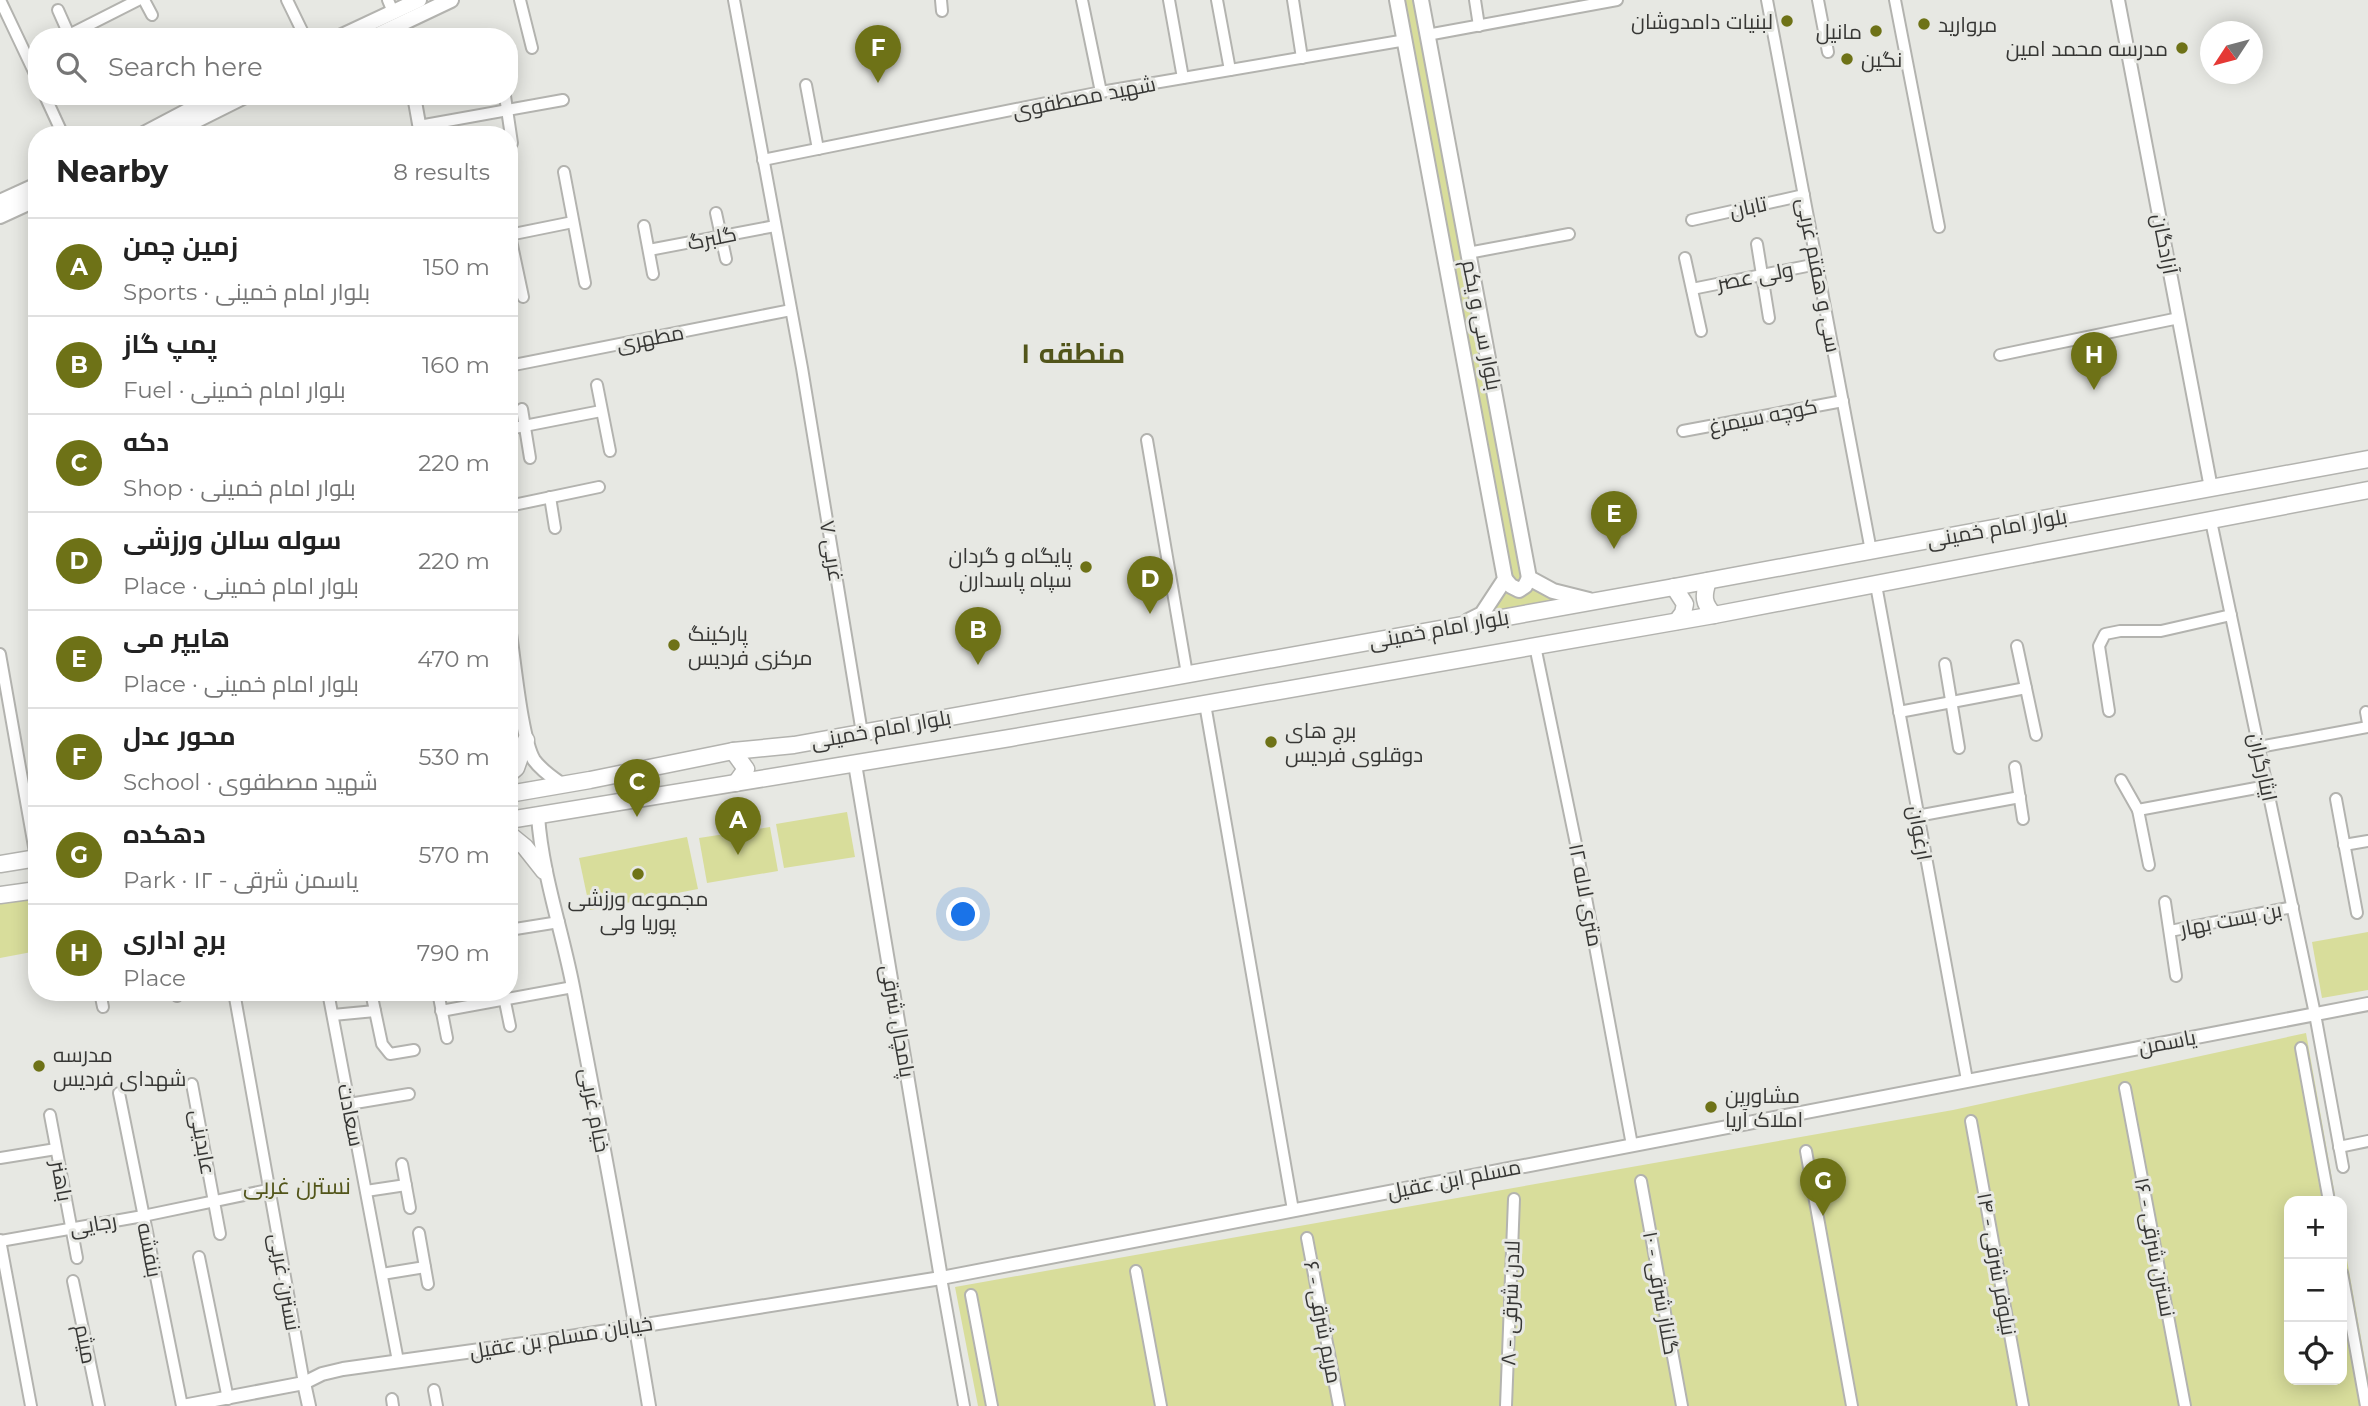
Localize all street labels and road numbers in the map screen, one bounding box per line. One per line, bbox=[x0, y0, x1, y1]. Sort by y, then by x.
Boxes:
street label: شهید مصطفوی bbox=[1010, 71, 1158, 124]
street label: تابان bbox=[1727, 191, 1770, 224]
street label: سی و هفتم غربی bbox=[1790, 196, 1846, 355]
street label: آزادگان bbox=[2146, 212, 2183, 277]
street label: گلبرگ bbox=[685, 221, 739, 255]
street label: ولی عصر bbox=[1714, 256, 1795, 297]
street label: بلوار سی و یکم bbox=[1455, 258, 1507, 393]
street label: مطهری bbox=[614, 319, 686, 358]
street label: کوچه سیمرغ bbox=[1707, 393, 1820, 441]
street label: بلوار امام خمینی bbox=[1925, 503, 2069, 555]
street label: ۷ غربی bbox=[814, 519, 849, 583]
street label: بلوار امام خمینی bbox=[1367, 604, 1511, 656]
street label: بلوار امام خمینی bbox=[809, 704, 953, 756]
street label: ایثارگران bbox=[2243, 731, 2282, 804]
street label: ارغوان bbox=[1902, 804, 1937, 863]
street label: ۱۲ متری لاله bbox=[1563, 841, 1608, 949]
street label: بن بست بهار bbox=[2177, 897, 2284, 942]
street label: پامچال شرقی bbox=[874, 963, 920, 1080]
street label: یاسمن bbox=[2136, 1024, 2198, 1061]
street label: خیام غربی bbox=[573, 1066, 615, 1155]
street label: سعادت bbox=[333, 1081, 369, 1149]
street label: عابدینی bbox=[184, 1107, 221, 1177]
street label: مسلم ابن عقیل bbox=[1385, 1154, 1523, 1206]
street label: باهنر bbox=[46, 1158, 78, 1203]
street label: نسترن شرقی - ۱۶ bbox=[2128, 1175, 2181, 1319]
street label: نیلوفر شرقی - ۱۴ bbox=[1971, 1191, 2022, 1338]
street label: رجایی bbox=[67, 1208, 119, 1241]
street label: بنفشه bbox=[132, 1220, 168, 1280]
street label: گلناز شرقی - ۱۰ bbox=[1637, 1229, 1684, 1357]
street label: نسترن غربی bbox=[263, 1231, 306, 1333]
street label: لادن شرقی - ۸ bbox=[1495, 1240, 1526, 1366]
street label: مریم شرقی - ۶ bbox=[1297, 1259, 1347, 1386]
street label: خیابان مسلم بن عقیل bbox=[468, 1310, 655, 1366]
street label: میثم bbox=[68, 1322, 102, 1366]

